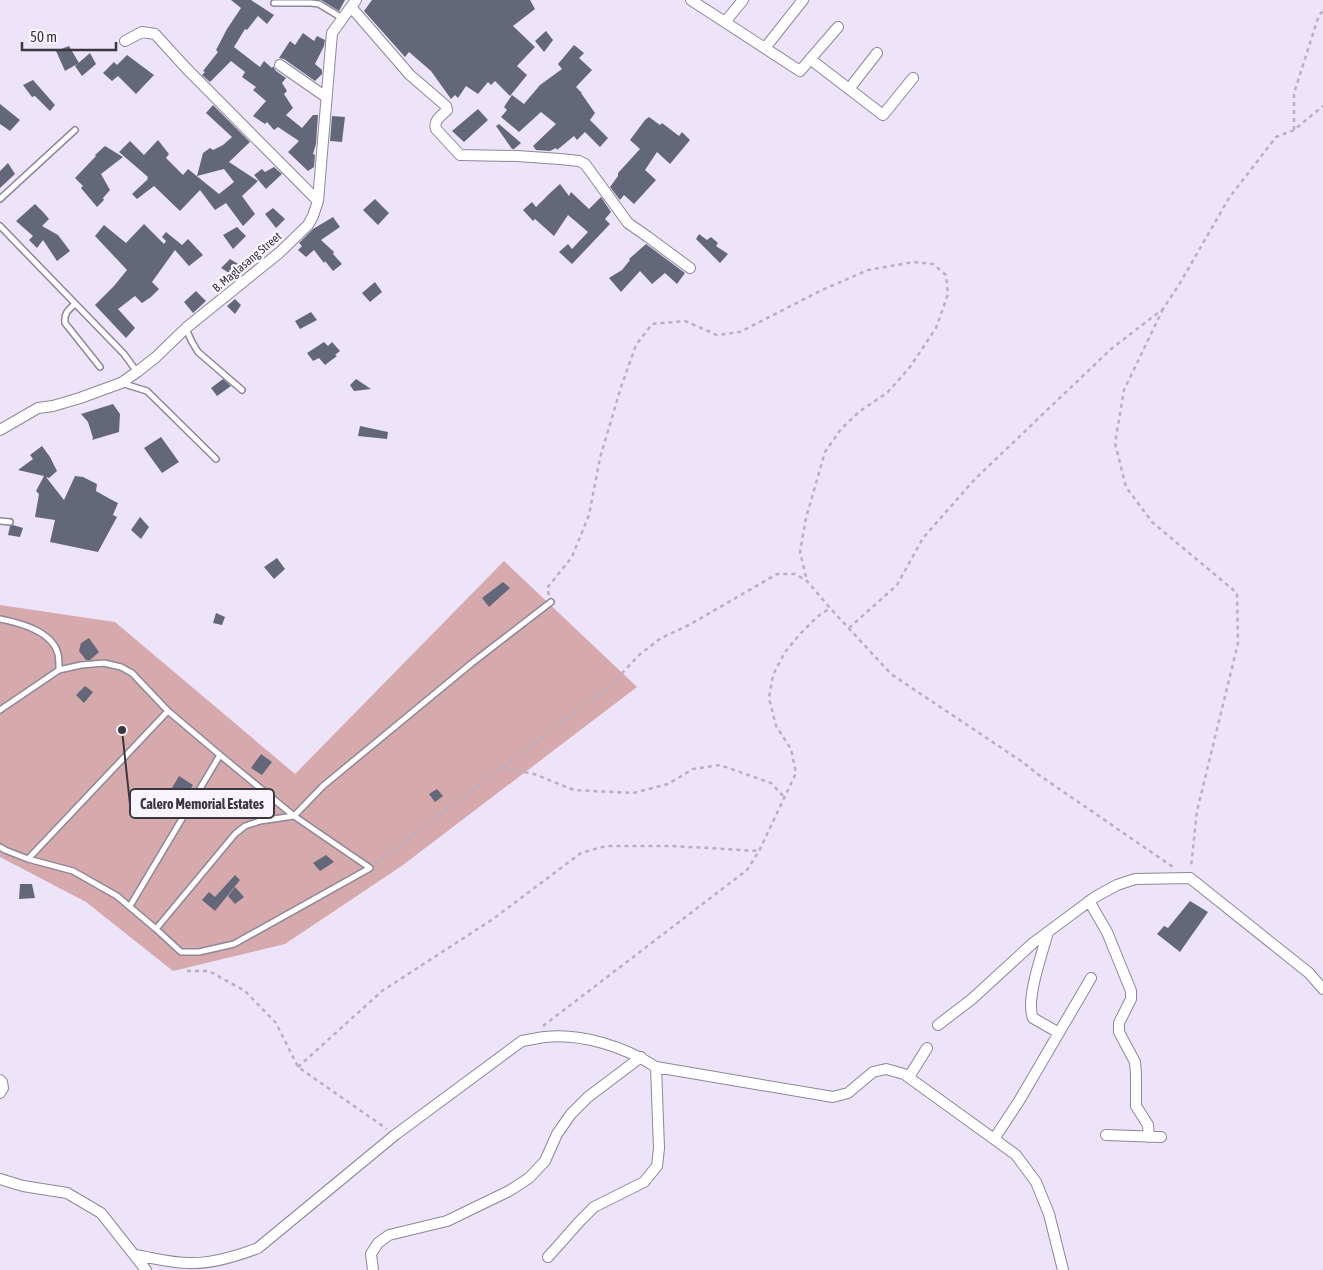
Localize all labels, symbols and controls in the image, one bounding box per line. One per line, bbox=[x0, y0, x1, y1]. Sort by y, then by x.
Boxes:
scale bar bbox=[22, 20, 116, 52]
text: 50 m bbox=[30, 28, 57, 45]
street label: B. Maglasang Street bbox=[210, 229, 285, 295]
callout: Calero Memorial Estates bbox=[130, 789, 274, 818]
text: Calero Memorial Estates bbox=[140, 796, 264, 812]

